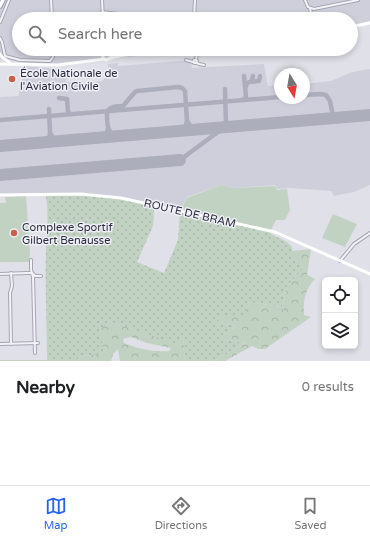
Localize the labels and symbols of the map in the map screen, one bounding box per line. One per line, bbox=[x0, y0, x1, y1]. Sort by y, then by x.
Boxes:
place label: École Nationale de l'Aviation Civile bbox=[20, 66, 118, 93]
north arrow bbox=[274, 68, 310, 104]
marker: École Nationale de l'Aviation Civile bbox=[7, 74, 17, 84]
street label: ROUTE DE BRAM bbox=[143, 197, 237, 230]
place label: Complexe Sportif Gilbert Benausse bbox=[22, 221, 113, 247]
marker: Complexe Sportif Gilbert Benausse bbox=[9, 228, 19, 238]

